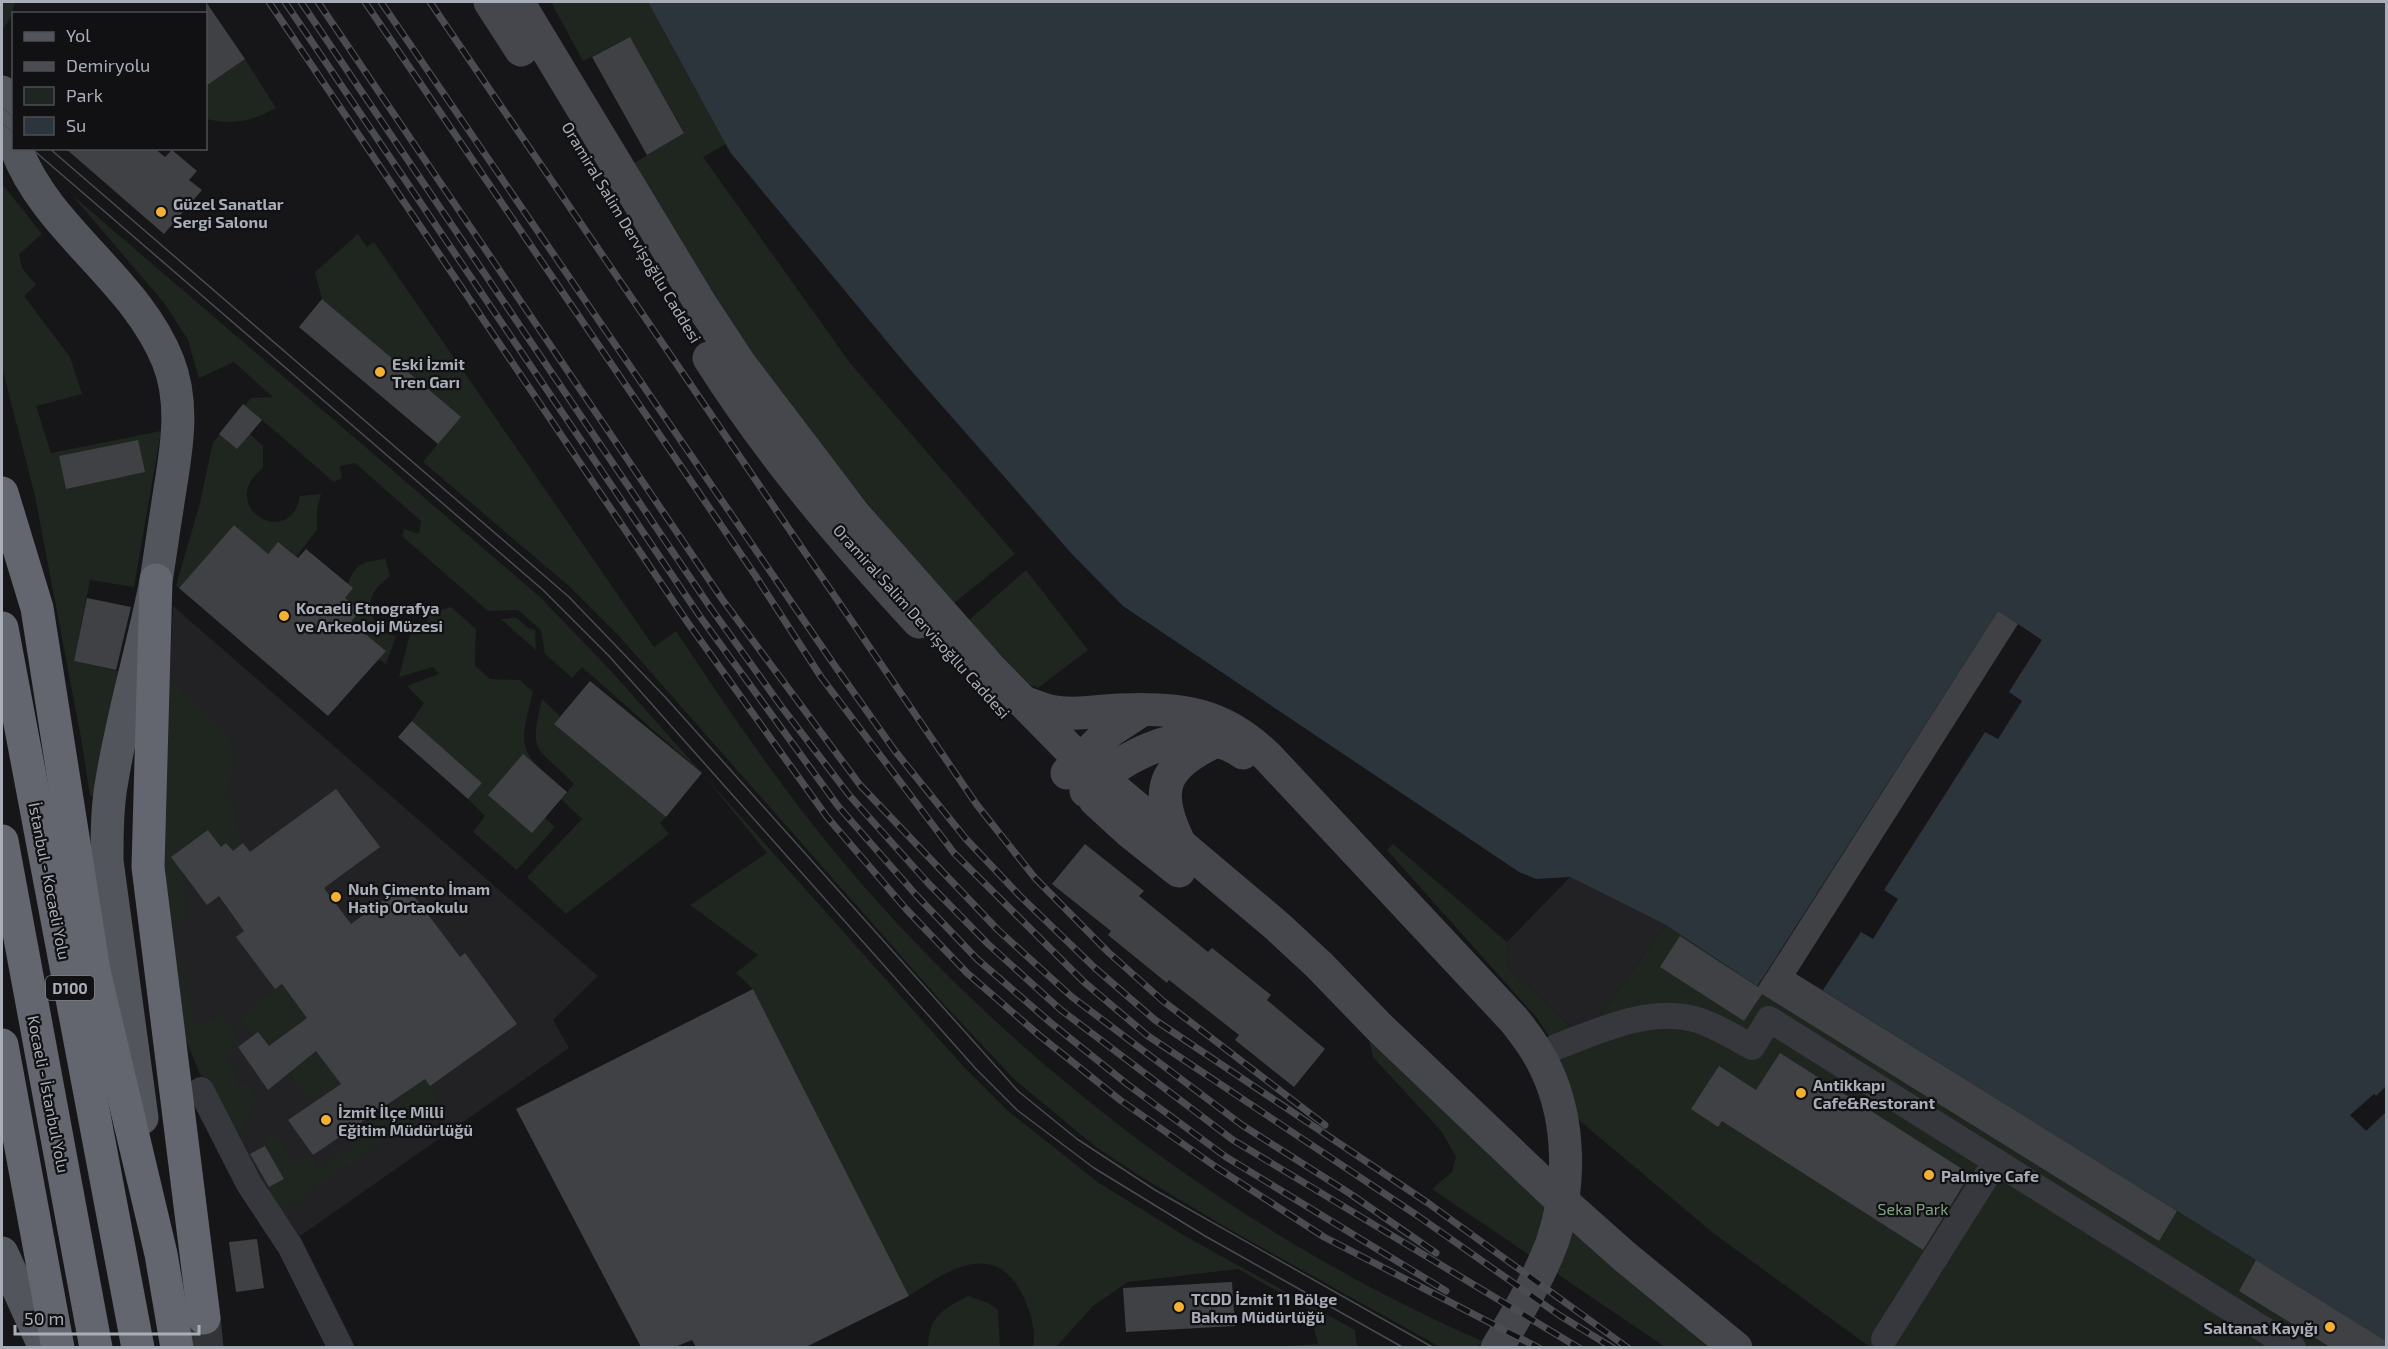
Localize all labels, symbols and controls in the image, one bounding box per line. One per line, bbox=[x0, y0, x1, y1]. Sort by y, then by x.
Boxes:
legend bbox=[12, 12, 207, 150]
text: Yol bbox=[66, 24, 91, 46]
text: Demiryolu bbox=[66, 54, 150, 76]
text: Park bbox=[66, 84, 103, 106]
text: Su bbox=[66, 114, 86, 136]
street label: Oramiral Salim Dervişoğllu Caddesi bbox=[557, 118, 706, 346]
place label: Güzel Sanatlar Sergi Salonu bbox=[173, 194, 284, 231]
marker: Güzel Sanatlar Sergi Salonu bbox=[154, 205, 168, 219]
place label: Eski İzmit Tren Garı bbox=[392, 354, 465, 391]
marker: Eski İzmit Tren Garı bbox=[373, 365, 387, 379]
street label: Oramiral Salim Dervişoğllu Caddesi bbox=[829, 520, 1014, 723]
place label: Kocaeli Etnografya ve Arkeoloji Müzesi bbox=[296, 598, 443, 635]
marker: Kocaeli Etnografya ve Arkeoloji Müzesi bbox=[277, 609, 291, 623]
street label: İstanbul - Kocaeli Yolu bbox=[25, 801, 75, 961]
place label: Nuh Çimento İmam Hatip Ortaokulu bbox=[348, 879, 490, 916]
marker: Nuh Çimento İmam Hatip Ortaokulu bbox=[329, 890, 343, 904]
road number: D100 bbox=[46, 976, 94, 1000]
street label: Kocaeli - İstanbul Yolu bbox=[24, 1014, 74, 1174]
place label: Antikkapı Cafe&Restorant bbox=[1813, 1075, 1935, 1112]
marker: Antikkapı Cafe&Restorant bbox=[1794, 1086, 1808, 1100]
place label: İzmit İlçe Milli Eğitim Müdürlüğü bbox=[338, 1102, 473, 1139]
marker: İzmit İlçe Milli Eğitim Müdürlüğü bbox=[319, 1113, 333, 1127]
place label: Palmiye Cafe bbox=[1941, 1166, 2039, 1186]
marker: Palmiye Cafe bbox=[1922, 1168, 1936, 1182]
park label: Seka Park bbox=[1878, 1199, 1948, 1218]
place label: TCDD İzmit 11 Bölge Bakım Müdürlüğü bbox=[1191, 1289, 1337, 1326]
scale bar bbox=[15, 1298, 200, 1336]
marker: TCDD İzmit 11 Bölge Bakım Müdürlüğü bbox=[1172, 1300, 1186, 1314]
text: 50 m bbox=[24, 1307, 64, 1329]
place label: Saltanat Kayığı bbox=[2204, 1318, 2318, 1338]
marker: Saltanat Kayığı bbox=[2323, 1320, 2337, 1334]

